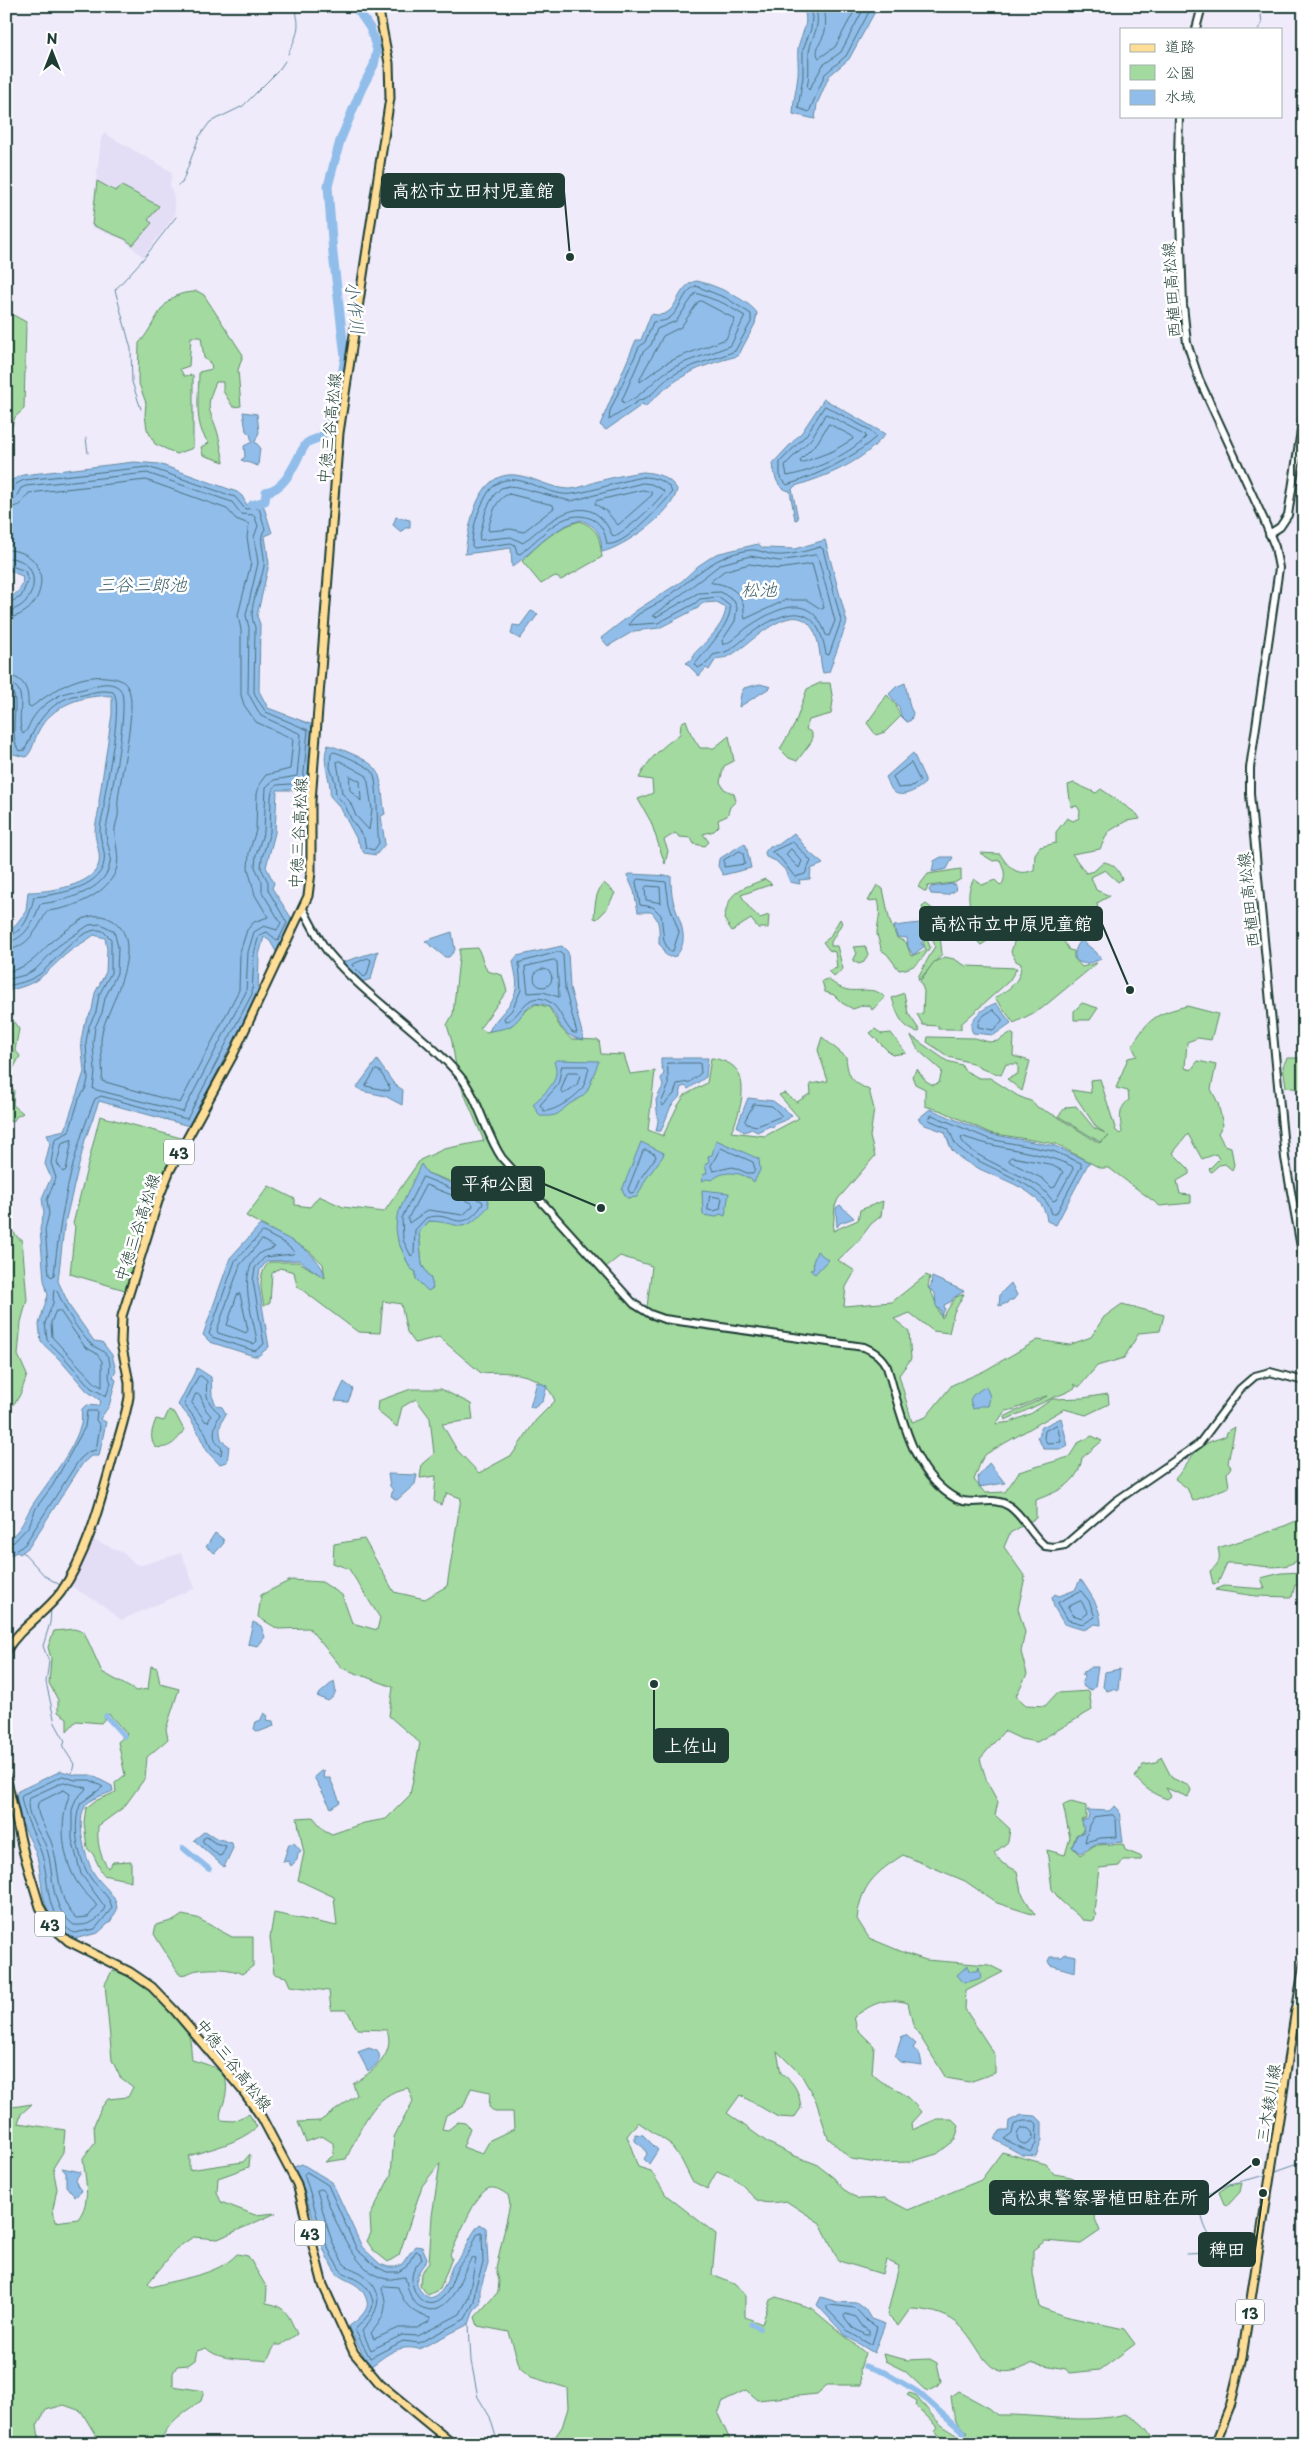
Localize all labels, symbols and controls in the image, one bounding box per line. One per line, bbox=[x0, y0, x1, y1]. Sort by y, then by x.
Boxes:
north arrow bbox=[28, 28, 78, 78]
text: N bbox=[46, 28, 58, 49]
legend bbox=[1120, 28, 1282, 118]
text: 道路 bbox=[1165, 34, 1195, 57]
text: 公園 bbox=[1165, 60, 1195, 83]
text: 水域 bbox=[1165, 84, 1195, 107]
callout: 高松市立田村児童館 bbox=[382, 174, 564, 207]
text: 高松市立田村児童館 bbox=[392, 176, 554, 203]
street label: 西植田高松線 bbox=[1155, 241, 1185, 339]
water label: 小作川 bbox=[339, 280, 373, 336]
street label: 中徳三谷高松線 bbox=[310, 371, 346, 485]
water label: 三谷三郎池 bbox=[97, 570, 188, 597]
water label: 松池 bbox=[741, 575, 778, 602]
street label: 中徳三谷高松線 bbox=[282, 776, 312, 890]
street label: 西植田高松線 bbox=[1230, 851, 1264, 949]
callout: 高松市立中原児童館 bbox=[920, 907, 1102, 940]
text: 高松市立中原児童館 bbox=[930, 909, 1092, 936]
road number: 43 bbox=[164, 1140, 194, 1164]
callout: 平和公園 bbox=[452, 1167, 544, 1200]
text: 平和公園 bbox=[462, 1169, 534, 1196]
street label: 中徳三谷高松線 bbox=[107, 1170, 165, 1284]
callout: 上佐山 bbox=[654, 1729, 728, 1762]
text: 上佐山 bbox=[664, 1731, 718, 1758]
road number: 43 bbox=[35, 1912, 65, 1936]
street label: 中徳三谷高松線 bbox=[191, 2012, 279, 2116]
street label: 三木綾川線 bbox=[1249, 2062, 1285, 2144]
callout: 高松東警察署植田駐在所 bbox=[990, 2181, 1208, 2214]
text: 高松東警察署植田駐在所 bbox=[1000, 2183, 1198, 2210]
road number: 43 bbox=[295, 2220, 325, 2246]
callout: 稗田 bbox=[1199, 2233, 1255, 2266]
text: 稗田 bbox=[1209, 2235, 1245, 2262]
road number: 13 bbox=[1236, 2300, 1264, 2324]

